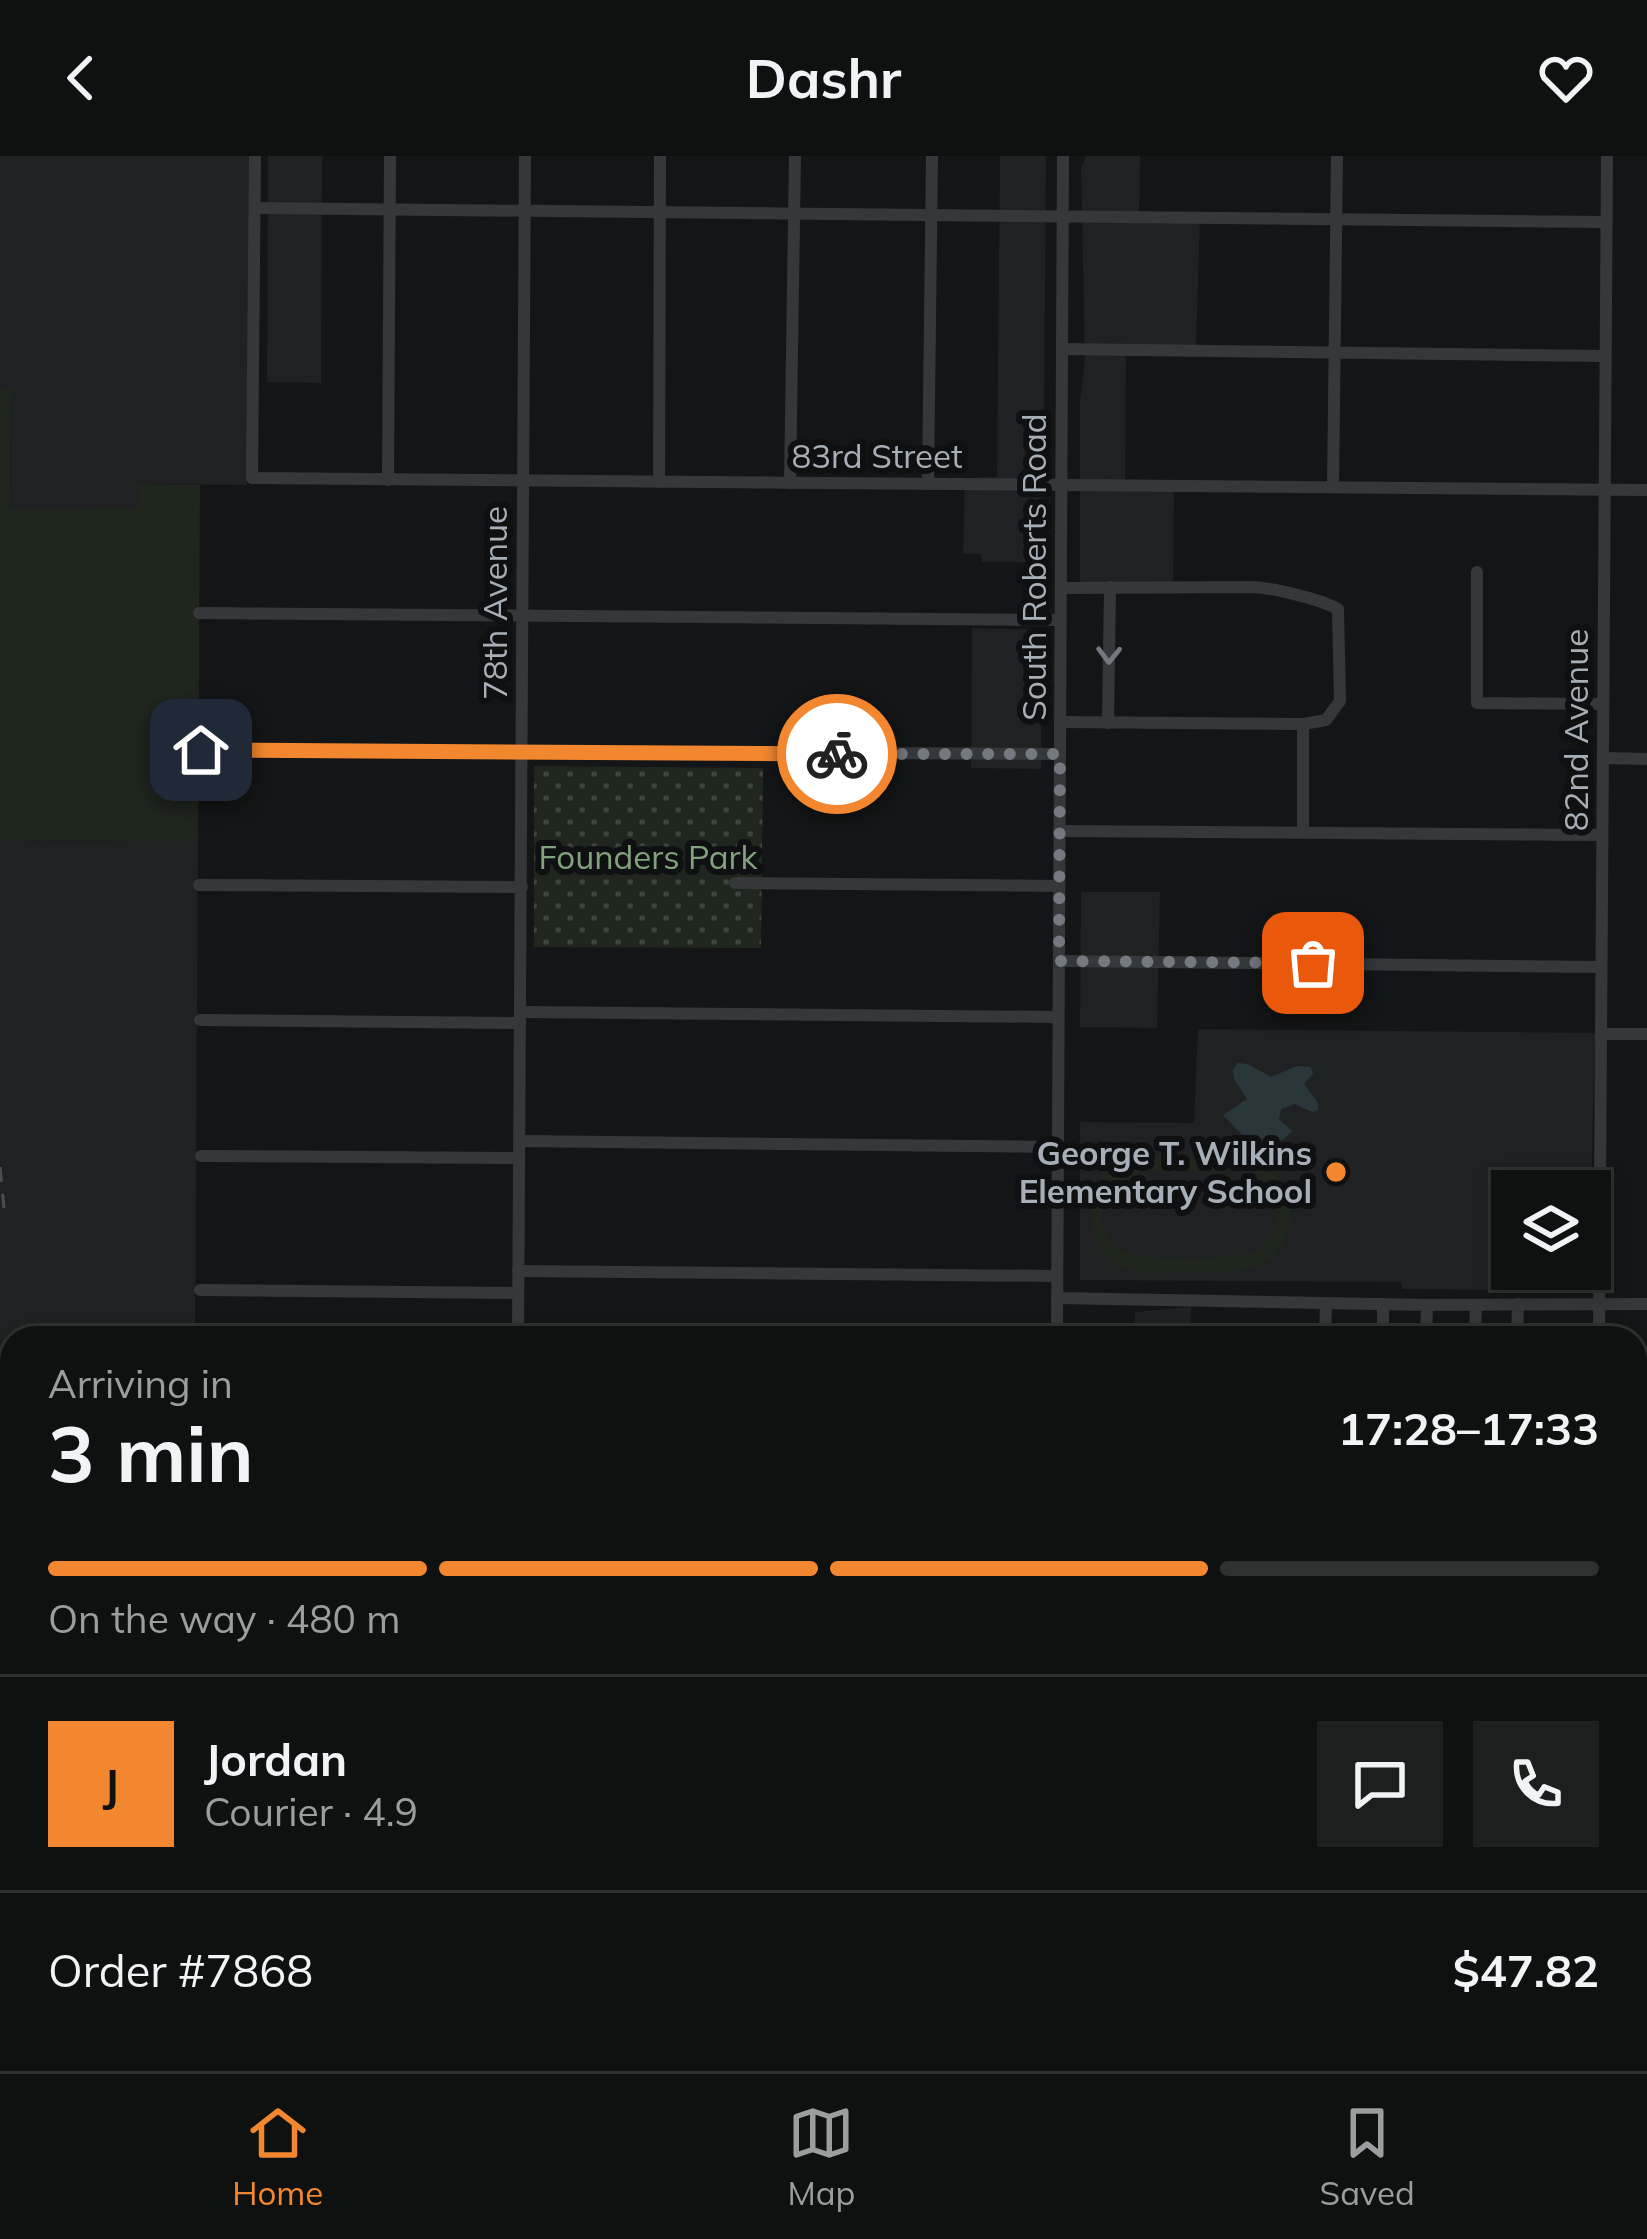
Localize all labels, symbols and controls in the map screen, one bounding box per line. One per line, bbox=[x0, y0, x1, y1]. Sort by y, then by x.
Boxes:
text: Dashr bbox=[746, 44, 901, 112]
icon: back bbox=[48, 45, 114, 111]
icon: heart bbox=[1533, 45, 1599, 111]
street label: South Roberts Road bbox=[1013, 413, 1054, 721]
street label: 83rd Street bbox=[791, 435, 963, 476]
street label: 78th Avenue bbox=[474, 506, 515, 700]
street label: 82nd Avenue bbox=[1555, 629, 1596, 831]
one-way arrow bbox=[1096, 646, 1122, 665]
courier bbox=[777, 694, 897, 814]
pin bbox=[150, 699, 252, 801]
icon: home bbox=[168, 717, 234, 783]
icon: bike bbox=[804, 721, 870, 787]
park label: Founders Park bbox=[538, 836, 759, 877]
pin bbox=[1262, 912, 1364, 1014]
icon: bag bbox=[1280, 930, 1346, 996]
place label: George T. Wilkins Elementary School bbox=[1019, 1132, 1312, 1211]
marker: George T. Wilkins Elementary School bbox=[1323, 1159, 1349, 1185]
map controls bbox=[1491, 1170, 1611, 1290]
button: layers bbox=[1491, 1170, 1611, 1290]
text: Arriving in bbox=[48, 1359, 233, 1408]
text: 17:28–17:33 bbox=[1338, 1400, 1599, 1456]
text: 3 min bbox=[48, 1404, 254, 1502]
text: On the way · 480 m bbox=[48, 1594, 400, 1643]
button: chat bbox=[1317, 1721, 1443, 1847]
button: phone bbox=[1473, 1721, 1599, 1847]
text: Jordan bbox=[204, 1731, 347, 1787]
text: J bbox=[103, 1756, 119, 1812]
text: Courier · 4.9 bbox=[204, 1787, 418, 1836]
text: Order #7868 bbox=[48, 1942, 313, 1998]
text: $47.82 bbox=[1453, 1942, 1599, 1998]
tab: Home bbox=[232, 2100, 323, 2213]
tab: Map bbox=[787, 2100, 855, 2213]
tab: Saved bbox=[1320, 2100, 1415, 2213]

